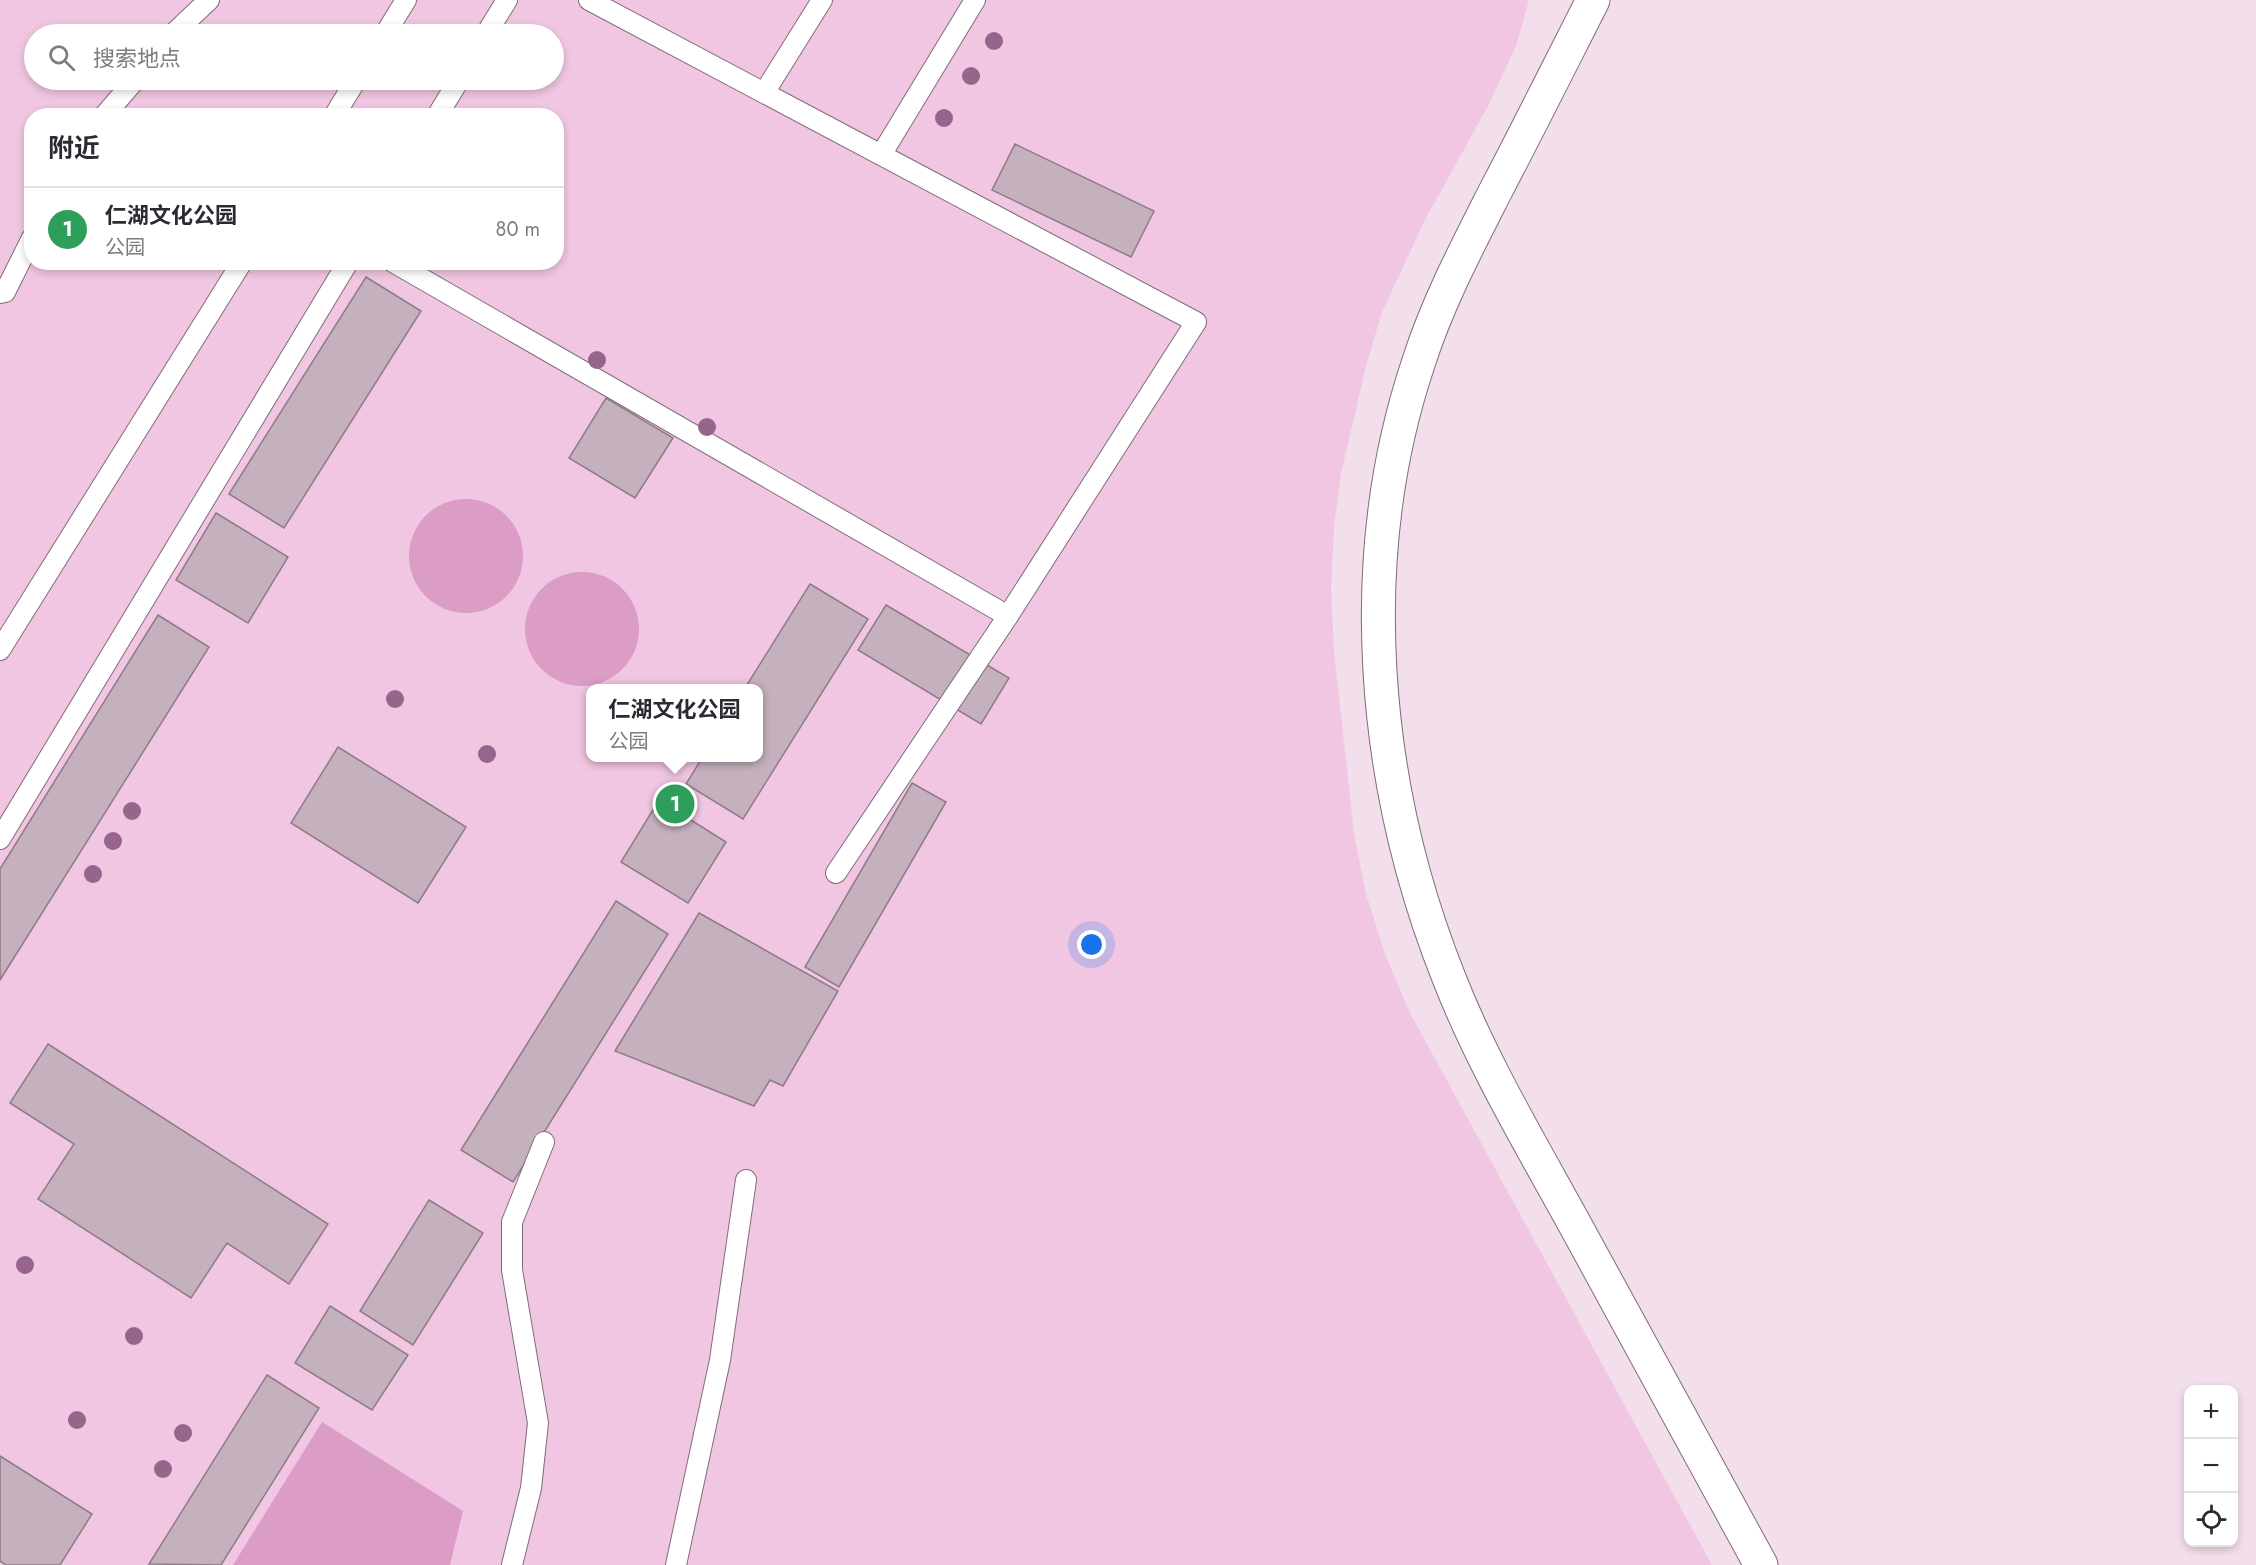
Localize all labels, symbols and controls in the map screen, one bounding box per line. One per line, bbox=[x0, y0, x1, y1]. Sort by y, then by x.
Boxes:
search box bbox=[24, 24, 564, 90]
icon: search bbox=[45, 41, 78, 74]
text: 搜索地点 bbox=[93, 42, 181, 74]
text: 附近 bbox=[48, 129, 100, 167]
text: 仁湖文化公园 bbox=[105, 199, 237, 231]
text: 1 bbox=[62, 215, 73, 244]
text: 80 m bbox=[495, 215, 540, 244]
text: 公园 bbox=[105, 233, 145, 262]
popup bbox=[586, 684, 763, 762]
text: 仁湖文化公园 bbox=[608, 693, 741, 725]
text: 公园 bbox=[608, 727, 648, 756]
pin: 1 bbox=[656, 782, 694, 826]
your location bbox=[1077, 930, 1106, 959]
map controls bbox=[2184, 1385, 2238, 1547]
button: + bbox=[2184, 1385, 2238, 1439]
button: − bbox=[2184, 1439, 2238, 1493]
button: locate bbox=[2184, 1493, 2238, 1547]

